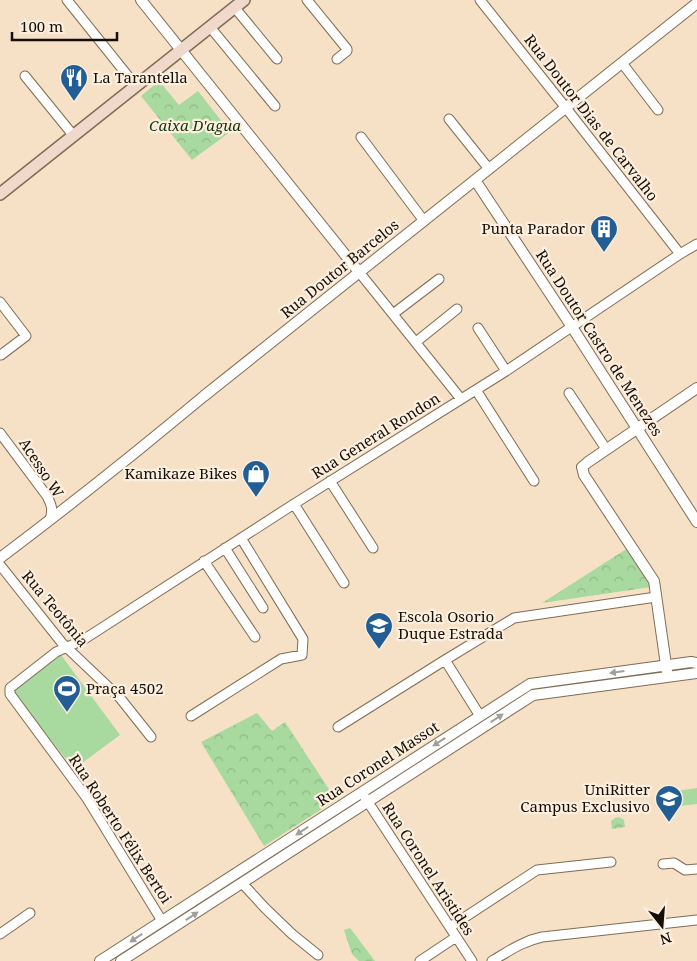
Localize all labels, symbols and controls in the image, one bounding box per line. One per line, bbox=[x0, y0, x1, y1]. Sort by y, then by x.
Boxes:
scale bar bbox=[12, 10, 118, 42]
text: 100 m bbox=[20, 16, 63, 36]
street label: Rua Doutor Dias de Carvalho bbox=[520, 30, 663, 205]
restaurant icon: La Tarantella bbox=[59, 63, 89, 102]
place label: La Tarantella bbox=[93, 67, 188, 87]
park label: Caixa D'agua bbox=[149, 115, 241, 135]
street label: Rua Doutor Barcelos bbox=[276, 214, 403, 322]
building icon: Punta Parador bbox=[589, 214, 619, 253]
place label: Punta Parador bbox=[481, 218, 585, 238]
street label: Rua Doutor Castro de Menezes bbox=[532, 245, 668, 440]
street label: Rua General Rondon bbox=[308, 387, 444, 483]
street label: Acesso W bbox=[15, 434, 69, 501]
shop icon: Kamikaze Bikes bbox=[241, 459, 271, 498]
place label: Kamikaze Bikes bbox=[124, 463, 237, 483]
street label: Rua Teotônia bbox=[18, 566, 94, 651]
place label: Escola Osorio Duque Estrada bbox=[398, 606, 503, 643]
school or university icon: Escola Osorio Duque Estrada bbox=[364, 611, 394, 650]
one-way arrow bbox=[609, 668, 625, 676]
sports icon: Praça 4502 bbox=[52, 674, 82, 713]
place label: Praça 4502 bbox=[86, 678, 164, 698]
one-way arrow bbox=[490, 713, 504, 723]
street label: Rua Coronel Massot bbox=[313, 716, 442, 810]
one-way arrow bbox=[432, 738, 445, 747]
street label: Rua Roberto Félix Bertoi bbox=[65, 750, 177, 907]
place label: UniRitter Campus Exclusivo bbox=[520, 779, 650, 816]
school or university icon: UniRitter Campus Exclusivo bbox=[654, 784, 684, 823]
street label: Rua Coronel Aristides bbox=[378, 798, 480, 939]
one-way arrow bbox=[296, 826, 309, 835]
north arrow bbox=[637, 901, 687, 951]
one-way arrow bbox=[185, 911, 198, 920]
text: N bbox=[658, 928, 674, 950]
one-way arrow bbox=[130, 933, 143, 942]

